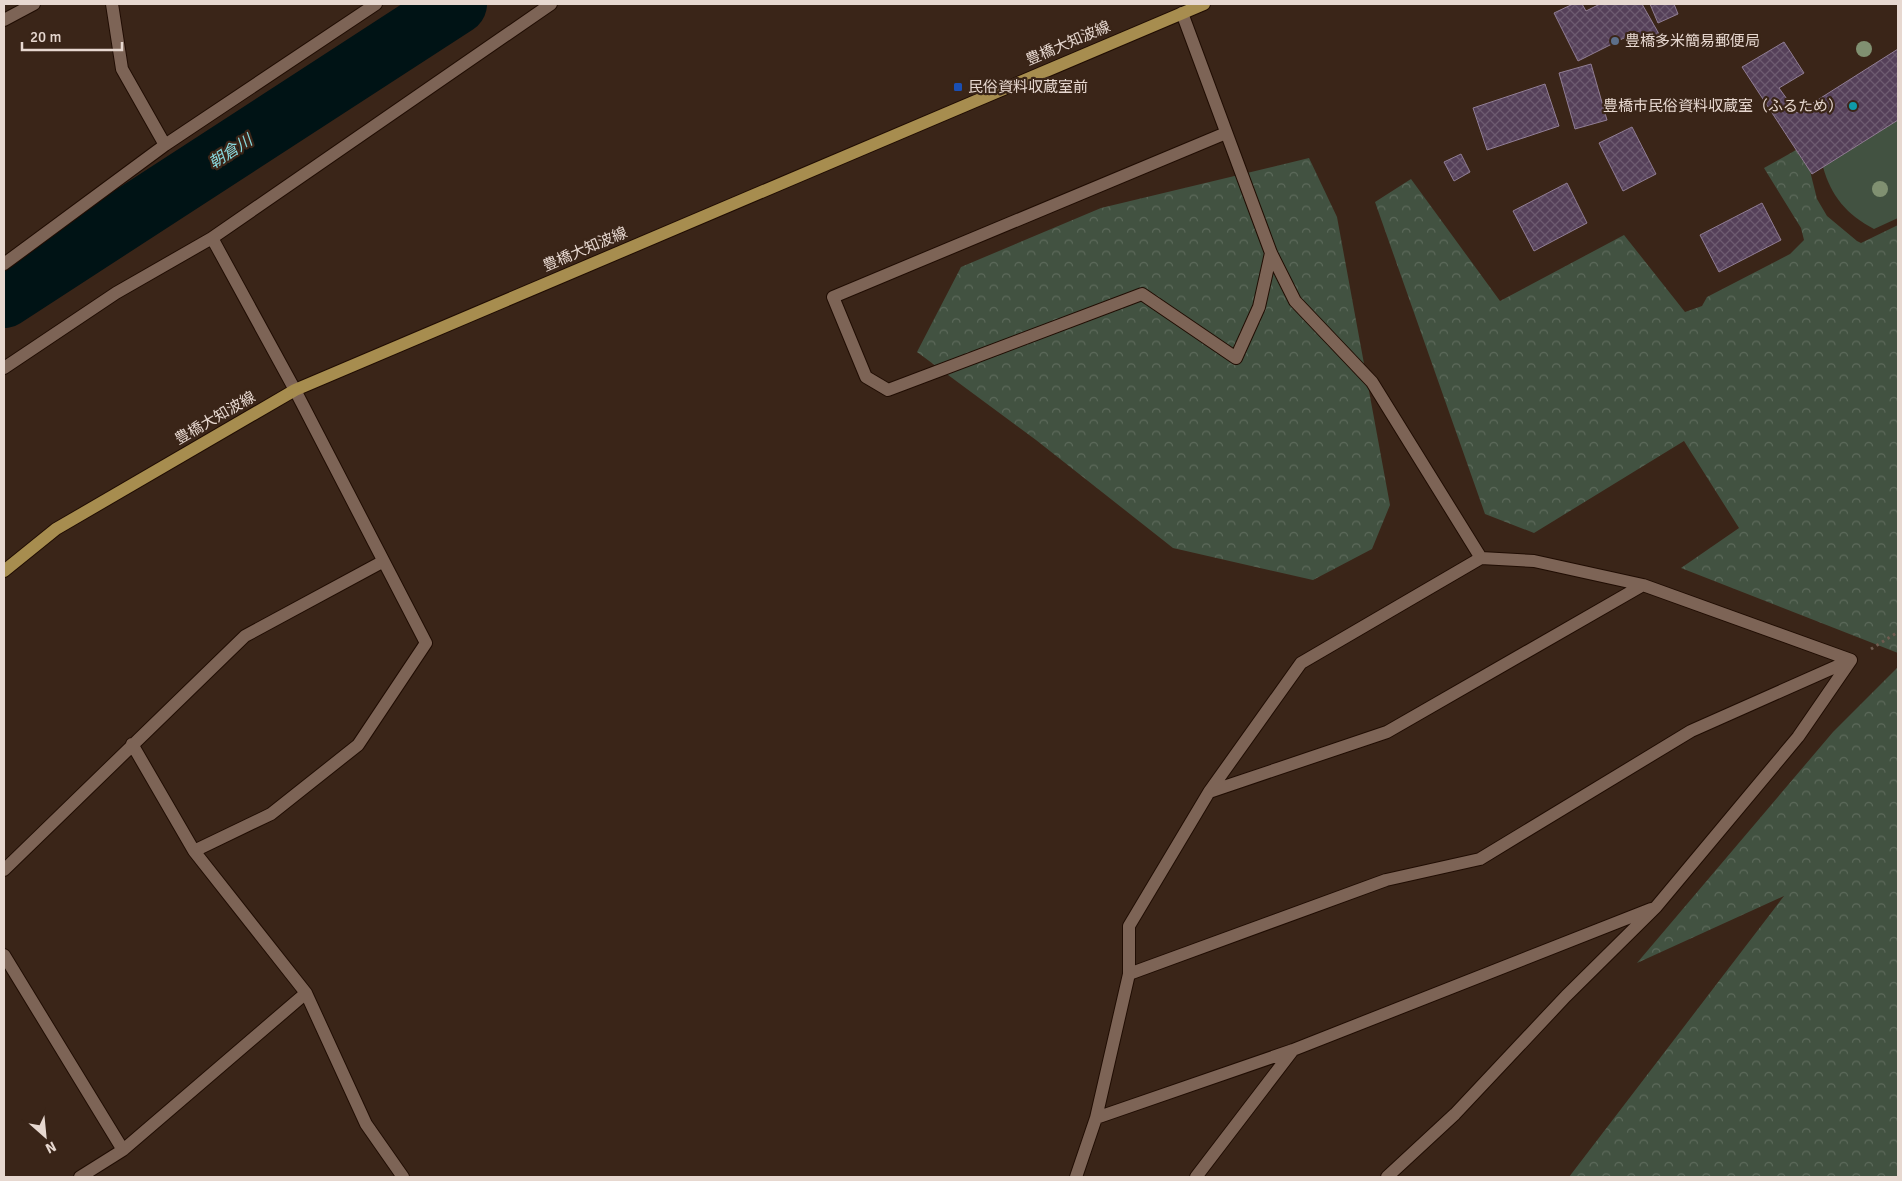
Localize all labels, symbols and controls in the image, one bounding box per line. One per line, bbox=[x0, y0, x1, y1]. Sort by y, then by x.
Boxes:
street label: 豊橋大知波線 bbox=[1023, 17, 1113, 69]
scale bar bbox=[22, 20, 122, 52]
text: 20 m bbox=[30, 28, 61, 46]
place label: 豊橋多米簡易郵便局 bbox=[1625, 32, 1760, 50]
marker: 豊橋多米簡易郵便局 bbox=[1609, 35, 1621, 47]
place label: 民俗資料収蔵室前 bbox=[968, 78, 1088, 96]
marker: 民俗資料収蔵室前 bbox=[952, 81, 964, 93]
place label: 豊橋市民俗資料収蔵室（ふるため） bbox=[1603, 97, 1843, 115]
marker: 豊橋市民俗資料収蔵室（ふるため） bbox=[1847, 100, 1859, 112]
water label: 朝倉川 bbox=[205, 129, 258, 173]
street label: 豊橋大知波線 bbox=[540, 223, 630, 275]
street label: 豊橋大知波線 bbox=[172, 388, 258, 448]
north arrow bbox=[20, 1111, 70, 1161]
text: N bbox=[42, 1137, 59, 1157]

